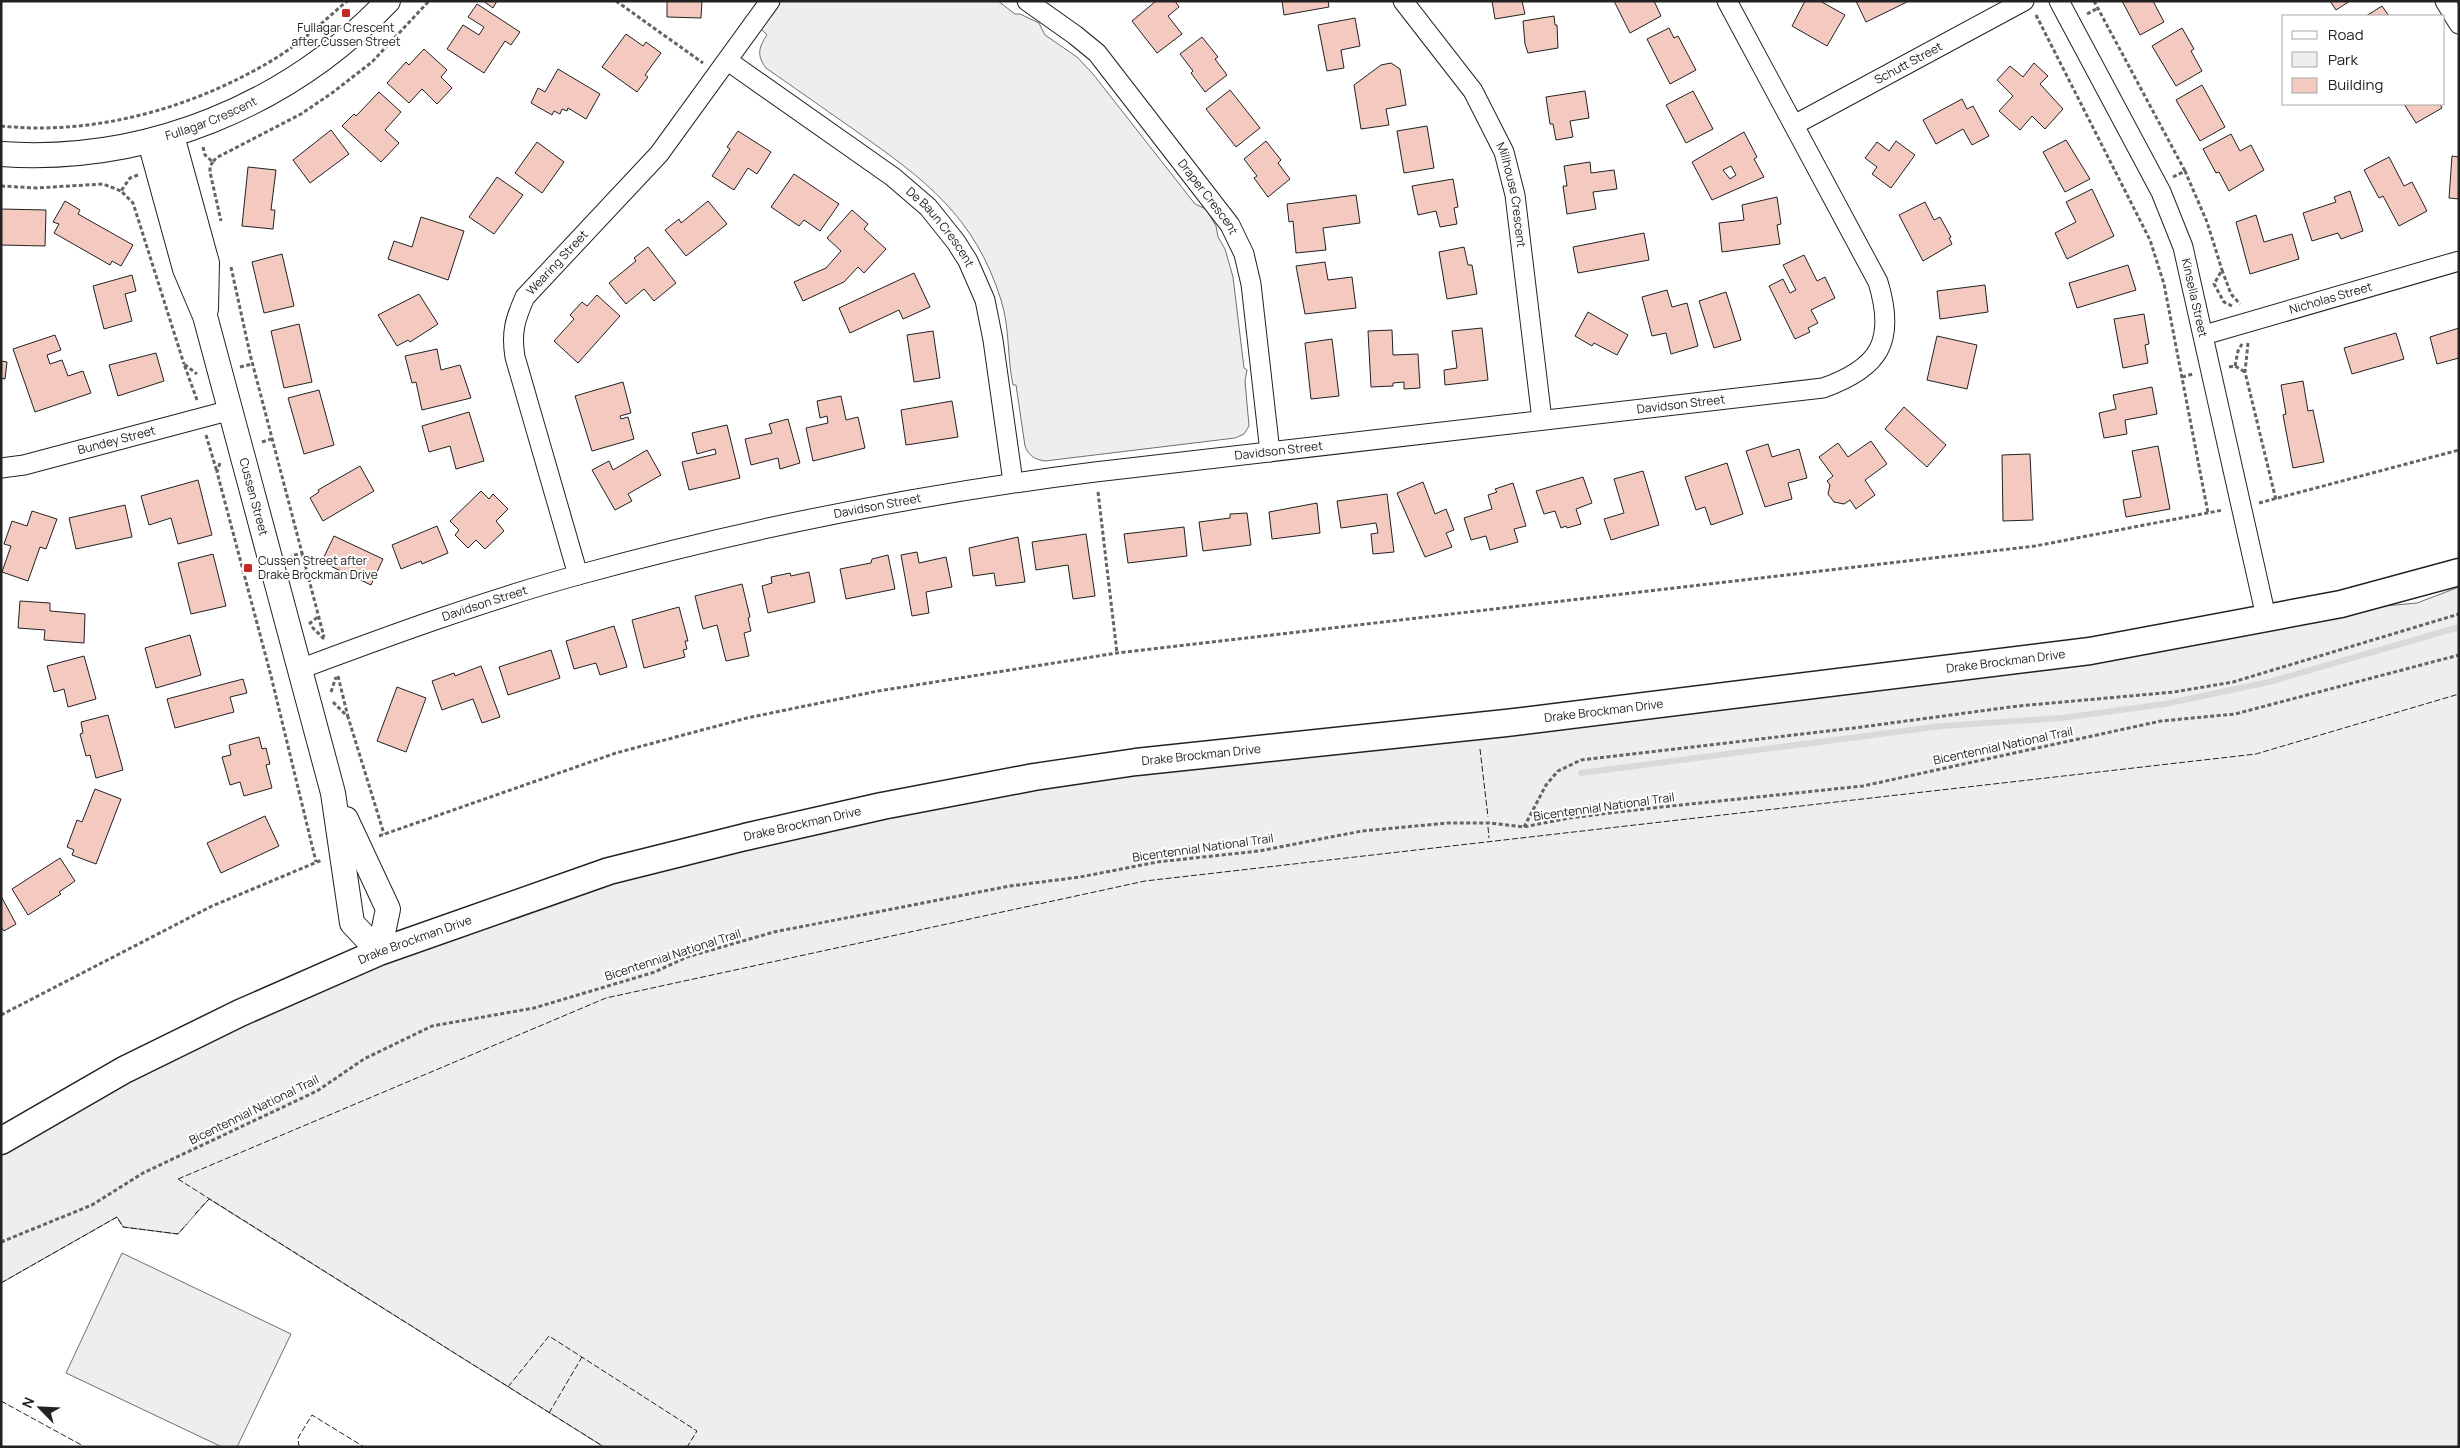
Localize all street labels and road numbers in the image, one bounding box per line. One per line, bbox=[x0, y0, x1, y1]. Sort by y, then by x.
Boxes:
street label: Schutt Street bbox=[1871, 38, 1945, 88]
street label: Fullagar Crescent bbox=[163, 92, 260, 144]
street label: Millhouse Crescent bbox=[1492, 139, 1530, 248]
street label: Draper Crescent bbox=[1174, 155, 1242, 238]
street label: De Baun Crescent bbox=[903, 183, 979, 270]
street label: Wearing Street bbox=[522, 226, 592, 298]
street label: Kinsella Street bbox=[2178, 257, 2212, 339]
street label: Nicholas Street bbox=[2287, 278, 2374, 318]
street label: Davidson Street bbox=[1636, 390, 1726, 417]
street label: Bundey Street bbox=[76, 421, 157, 458]
street label: Davidson Street bbox=[1233, 437, 1324, 464]
street label: Cussen Street bbox=[235, 456, 273, 538]
street label: Davidson Street bbox=[832, 489, 923, 522]
street label: Davidson Street bbox=[440, 581, 530, 625]
street label: Drake Brockman Drive bbox=[1945, 645, 2066, 677]
street label: Drake Brockman Drive bbox=[1543, 695, 1664, 726]
street label: Bicentennial National Trail bbox=[1931, 722, 2074, 769]
street label: Drake Brockman Drive bbox=[1141, 740, 1262, 769]
street label: Bicentennial National Trail bbox=[1532, 788, 1676, 825]
street label: Drake Brockman Drive bbox=[742, 802, 863, 845]
street label: Bicentennial National Trail bbox=[1131, 829, 1275, 866]
street label: Drake Brockman Drive bbox=[355, 911, 474, 968]
street label: Bicentennial National Trail bbox=[603, 924, 743, 985]
street label: Bicentennial National Trail bbox=[186, 1071, 322, 1148]

